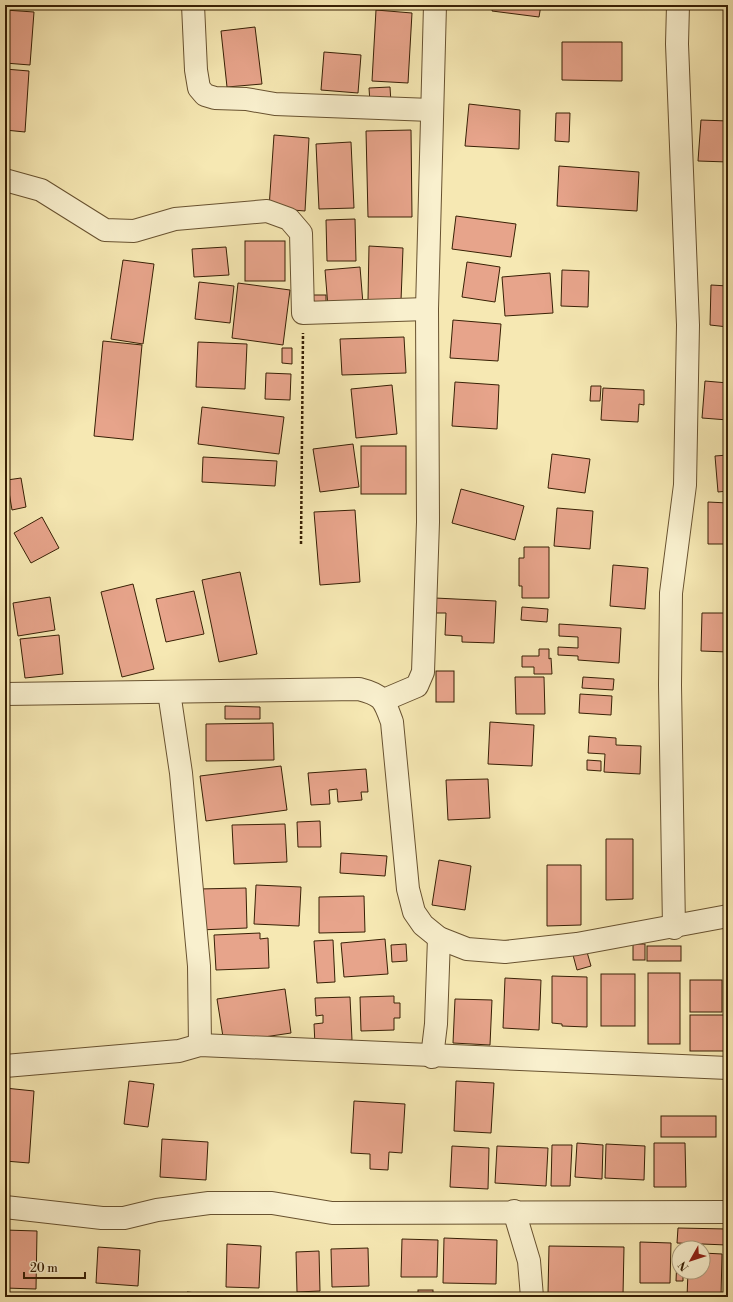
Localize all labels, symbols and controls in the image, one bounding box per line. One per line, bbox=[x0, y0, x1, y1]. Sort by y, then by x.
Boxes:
north arrow bbox=[671, 1240, 711, 1280]
scale bar bbox=[24, 1254, 85, 1280]
text: N bbox=[676, 1258, 692, 1273]
text: 20 m bbox=[30, 1261, 58, 1276]

